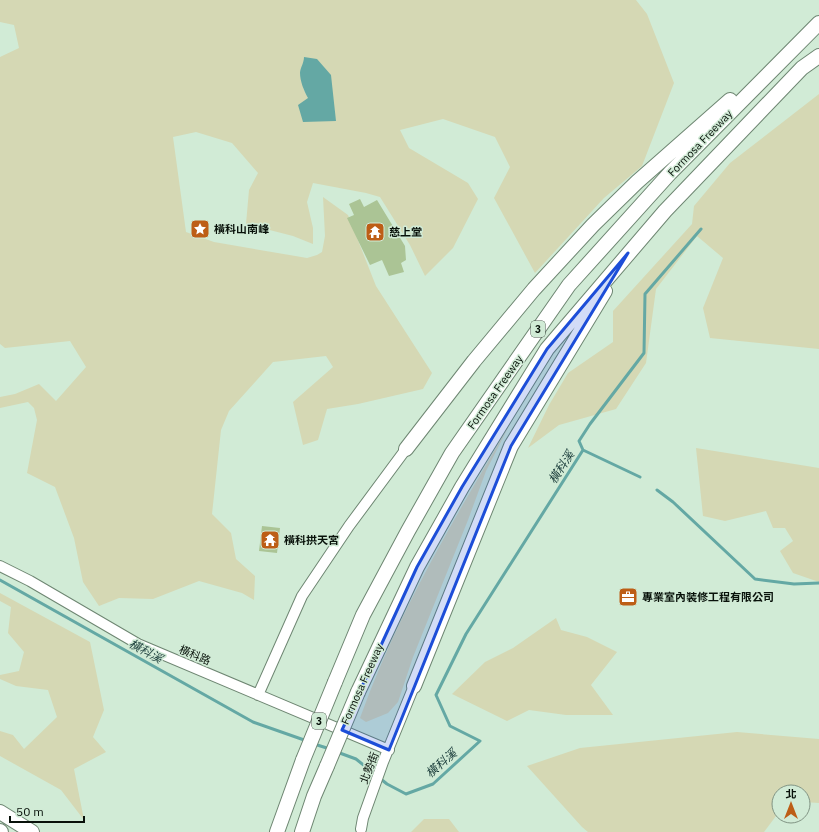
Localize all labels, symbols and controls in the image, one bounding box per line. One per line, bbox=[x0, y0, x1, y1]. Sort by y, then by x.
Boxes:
street label: Formosa Freeway bbox=[665, 106, 736, 179]
place icon: 橫科山南峰 bbox=[189, 218, 211, 240]
temple icon: 慈上堂 bbox=[364, 221, 386, 243]
place label: 橫科山南峰 bbox=[214, 222, 269, 236]
place label: 慈上堂 bbox=[389, 225, 422, 239]
road number: 3 bbox=[531, 321, 545, 337]
street label: Formosa Freeway bbox=[464, 352, 526, 432]
water label: 橫科溪 bbox=[545, 446, 578, 486]
temple icon: 橫科拱天宮 bbox=[259, 529, 281, 551]
place label: 橫科拱天宮 bbox=[284, 533, 339, 547]
office icon: 專業室內裝修工程有限公司 bbox=[617, 586, 639, 608]
place label: 專業室內裝修工程有限公司 bbox=[642, 590, 774, 604]
water label: 橫科溪 bbox=[127, 636, 167, 667]
street label: Formosa Freeway bbox=[338, 641, 386, 727]
street label: 橫科路 bbox=[177, 642, 213, 668]
road number: 3 bbox=[312, 713, 326, 729]
water label: 橫科溪 bbox=[422, 744, 461, 780]
street label: 北勢街 bbox=[357, 750, 381, 786]
north arrow bbox=[771, 784, 811, 824]
text: 北 bbox=[786, 787, 797, 801]
scale bar bbox=[10, 798, 84, 824]
text: 50 m bbox=[16, 804, 44, 819]

